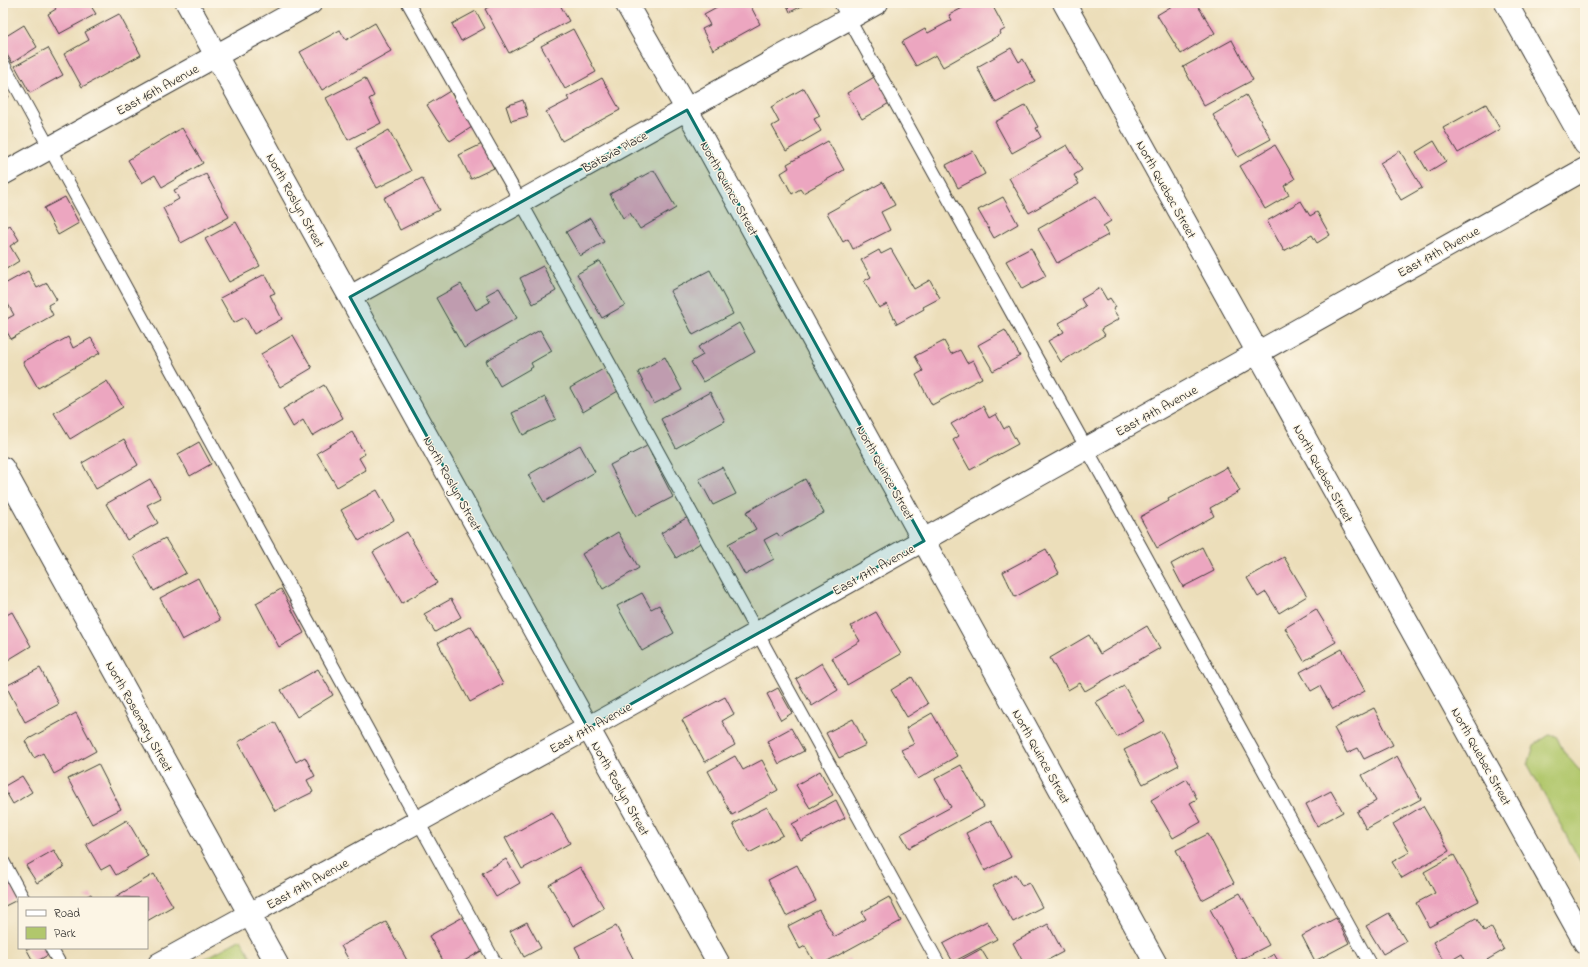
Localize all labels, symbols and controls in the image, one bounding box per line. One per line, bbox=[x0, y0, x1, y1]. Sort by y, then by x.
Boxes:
street label: East 16th Avenue bbox=[113, 60, 203, 121]
street label: Batavia Place bbox=[578, 126, 651, 179]
street label: North Quebec Street bbox=[1131, 137, 1201, 243]
street label: North Quince Street bbox=[695, 138, 763, 240]
street label: North Roslyn Street bbox=[260, 150, 329, 253]
street label: East 17th Avenue bbox=[1394, 222, 1483, 283]
street label: East 17th Avenue bbox=[1112, 381, 1201, 442]
street label: North Quebec Street bbox=[1288, 421, 1358, 527]
street label: North Quince Street bbox=[851, 422, 919, 524]
street label: North Roslyn Street bbox=[417, 433, 486, 536]
street label: East 17th Avenue bbox=[829, 540, 918, 601]
street label: North Rosemary Street bbox=[99, 658, 177, 777]
street label: East 17th Avenue bbox=[546, 698, 635, 759]
street label: North Quebec Street bbox=[1446, 704, 1516, 810]
street label: North Quince Street bbox=[1007, 706, 1075, 808]
street label: North Roslyn Street bbox=[585, 738, 654, 841]
street label: East 17th Avenue bbox=[263, 854, 352, 915]
legend bbox=[18, 897, 148, 949]
text: Road bbox=[54, 905, 80, 923]
text: Park bbox=[54, 925, 76, 943]

